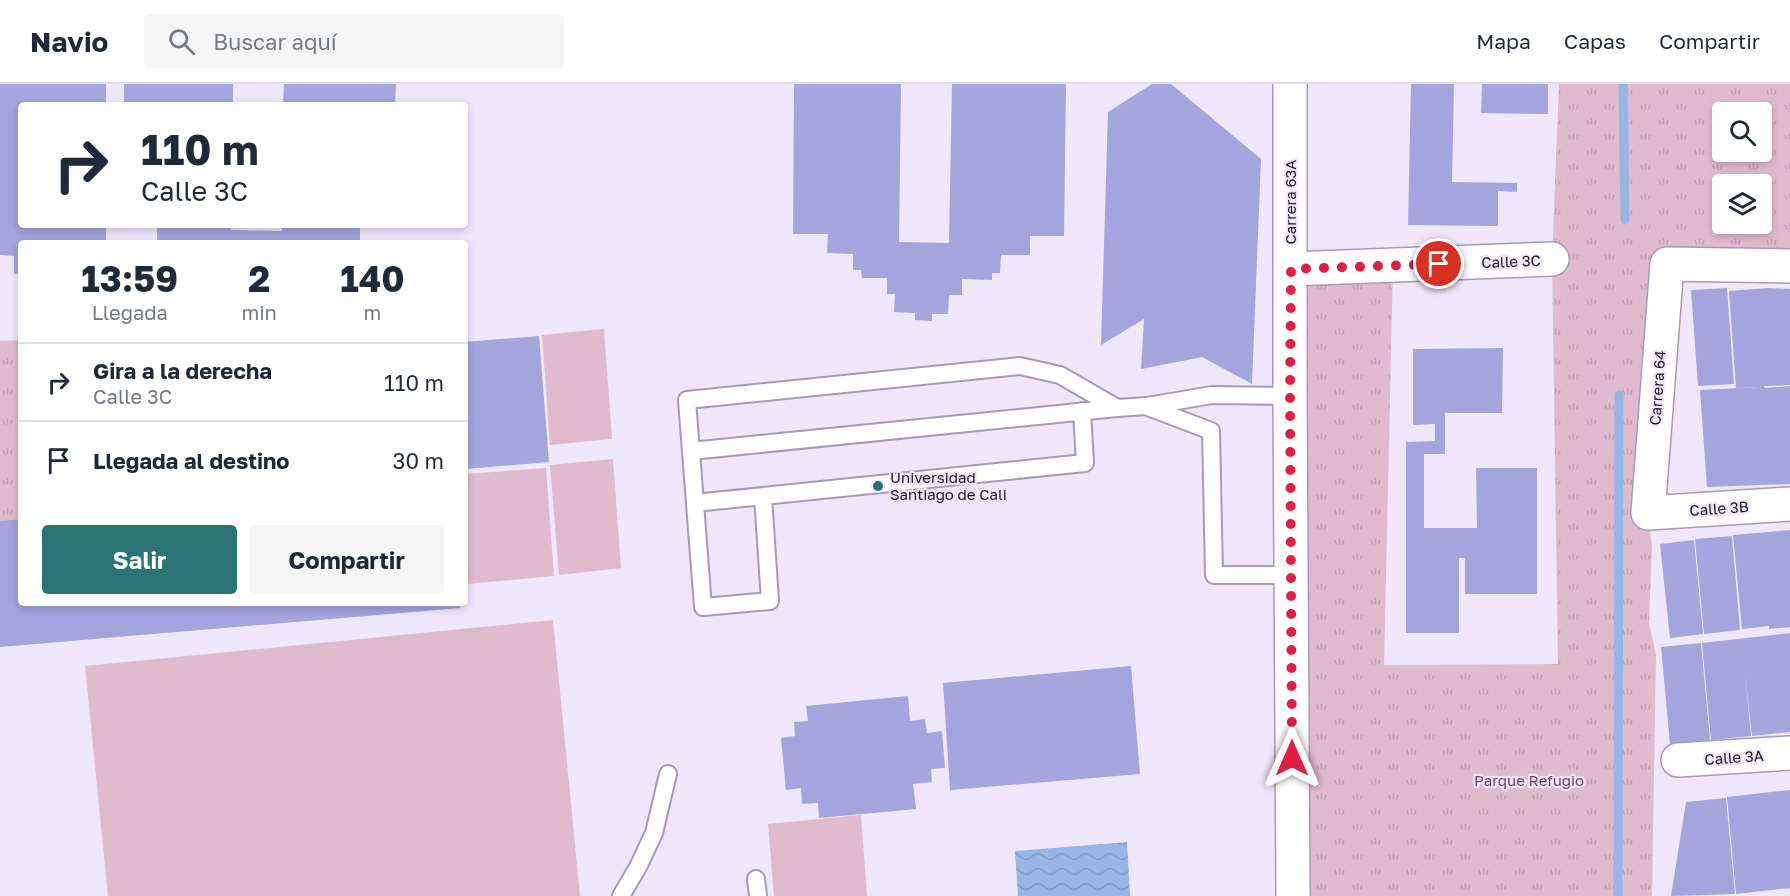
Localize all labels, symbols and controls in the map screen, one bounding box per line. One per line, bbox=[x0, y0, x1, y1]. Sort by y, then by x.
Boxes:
search box bbox=[144, 14, 564, 68]
text: Navio bbox=[30, 25, 108, 58]
icon: search bbox=[165, 25, 198, 58]
text: Buscar aquí bbox=[213, 28, 337, 55]
text: Mapa bbox=[1476, 28, 1531, 54]
text: Capas bbox=[1564, 28, 1626, 54]
text: Compartir bbox=[1659, 28, 1760, 54]
map controls bbox=[1712, 102, 1772, 234]
button: search bbox=[1712, 102, 1772, 162]
text: 110 m bbox=[141, 124, 259, 174]
icon: right bbox=[42, 126, 120, 204]
street label: Carrera 63A bbox=[1281, 160, 1299, 244]
button: layers bbox=[1712, 174, 1772, 234]
text: Calle 3C bbox=[141, 175, 248, 207]
pin bbox=[1413, 238, 1464, 289]
icon: arrive bbox=[1422, 247, 1455, 280]
street label: Calle 3C bbox=[1481, 251, 1541, 271]
text: 13:59 bbox=[81, 257, 178, 300]
text: 2 bbox=[248, 257, 270, 300]
text: 140 bbox=[340, 257, 405, 300]
text: Llegada bbox=[92, 300, 168, 324]
text: min bbox=[242, 300, 277, 324]
text: m bbox=[364, 300, 381, 324]
street label: Carrera 64 bbox=[1645, 350, 1669, 426]
text: Gira a la derecha bbox=[93, 357, 272, 384]
icon: right bbox=[42, 366, 75, 399]
text: 110 m bbox=[384, 369, 444, 396]
text: Calle 3C bbox=[93, 384, 172, 408]
icon: arrive bbox=[42, 444, 75, 477]
text: Llegada al destino bbox=[93, 447, 290, 474]
text: 30 m bbox=[393, 447, 444, 474]
place label: Universidad Santiago de Cali bbox=[890, 468, 1007, 503]
marker: Universidad Santiago de Cali bbox=[871, 479, 885, 493]
street label: Calle 3B bbox=[1689, 497, 1749, 519]
button: Salir bbox=[42, 525, 237, 594]
button: Compartir bbox=[249, 525, 444, 594]
position arrow bbox=[1260, 726, 1324, 790]
street label: Calle 3A bbox=[1704, 746, 1764, 768]
park label: Parque Refugio bbox=[1474, 771, 1584, 789]

